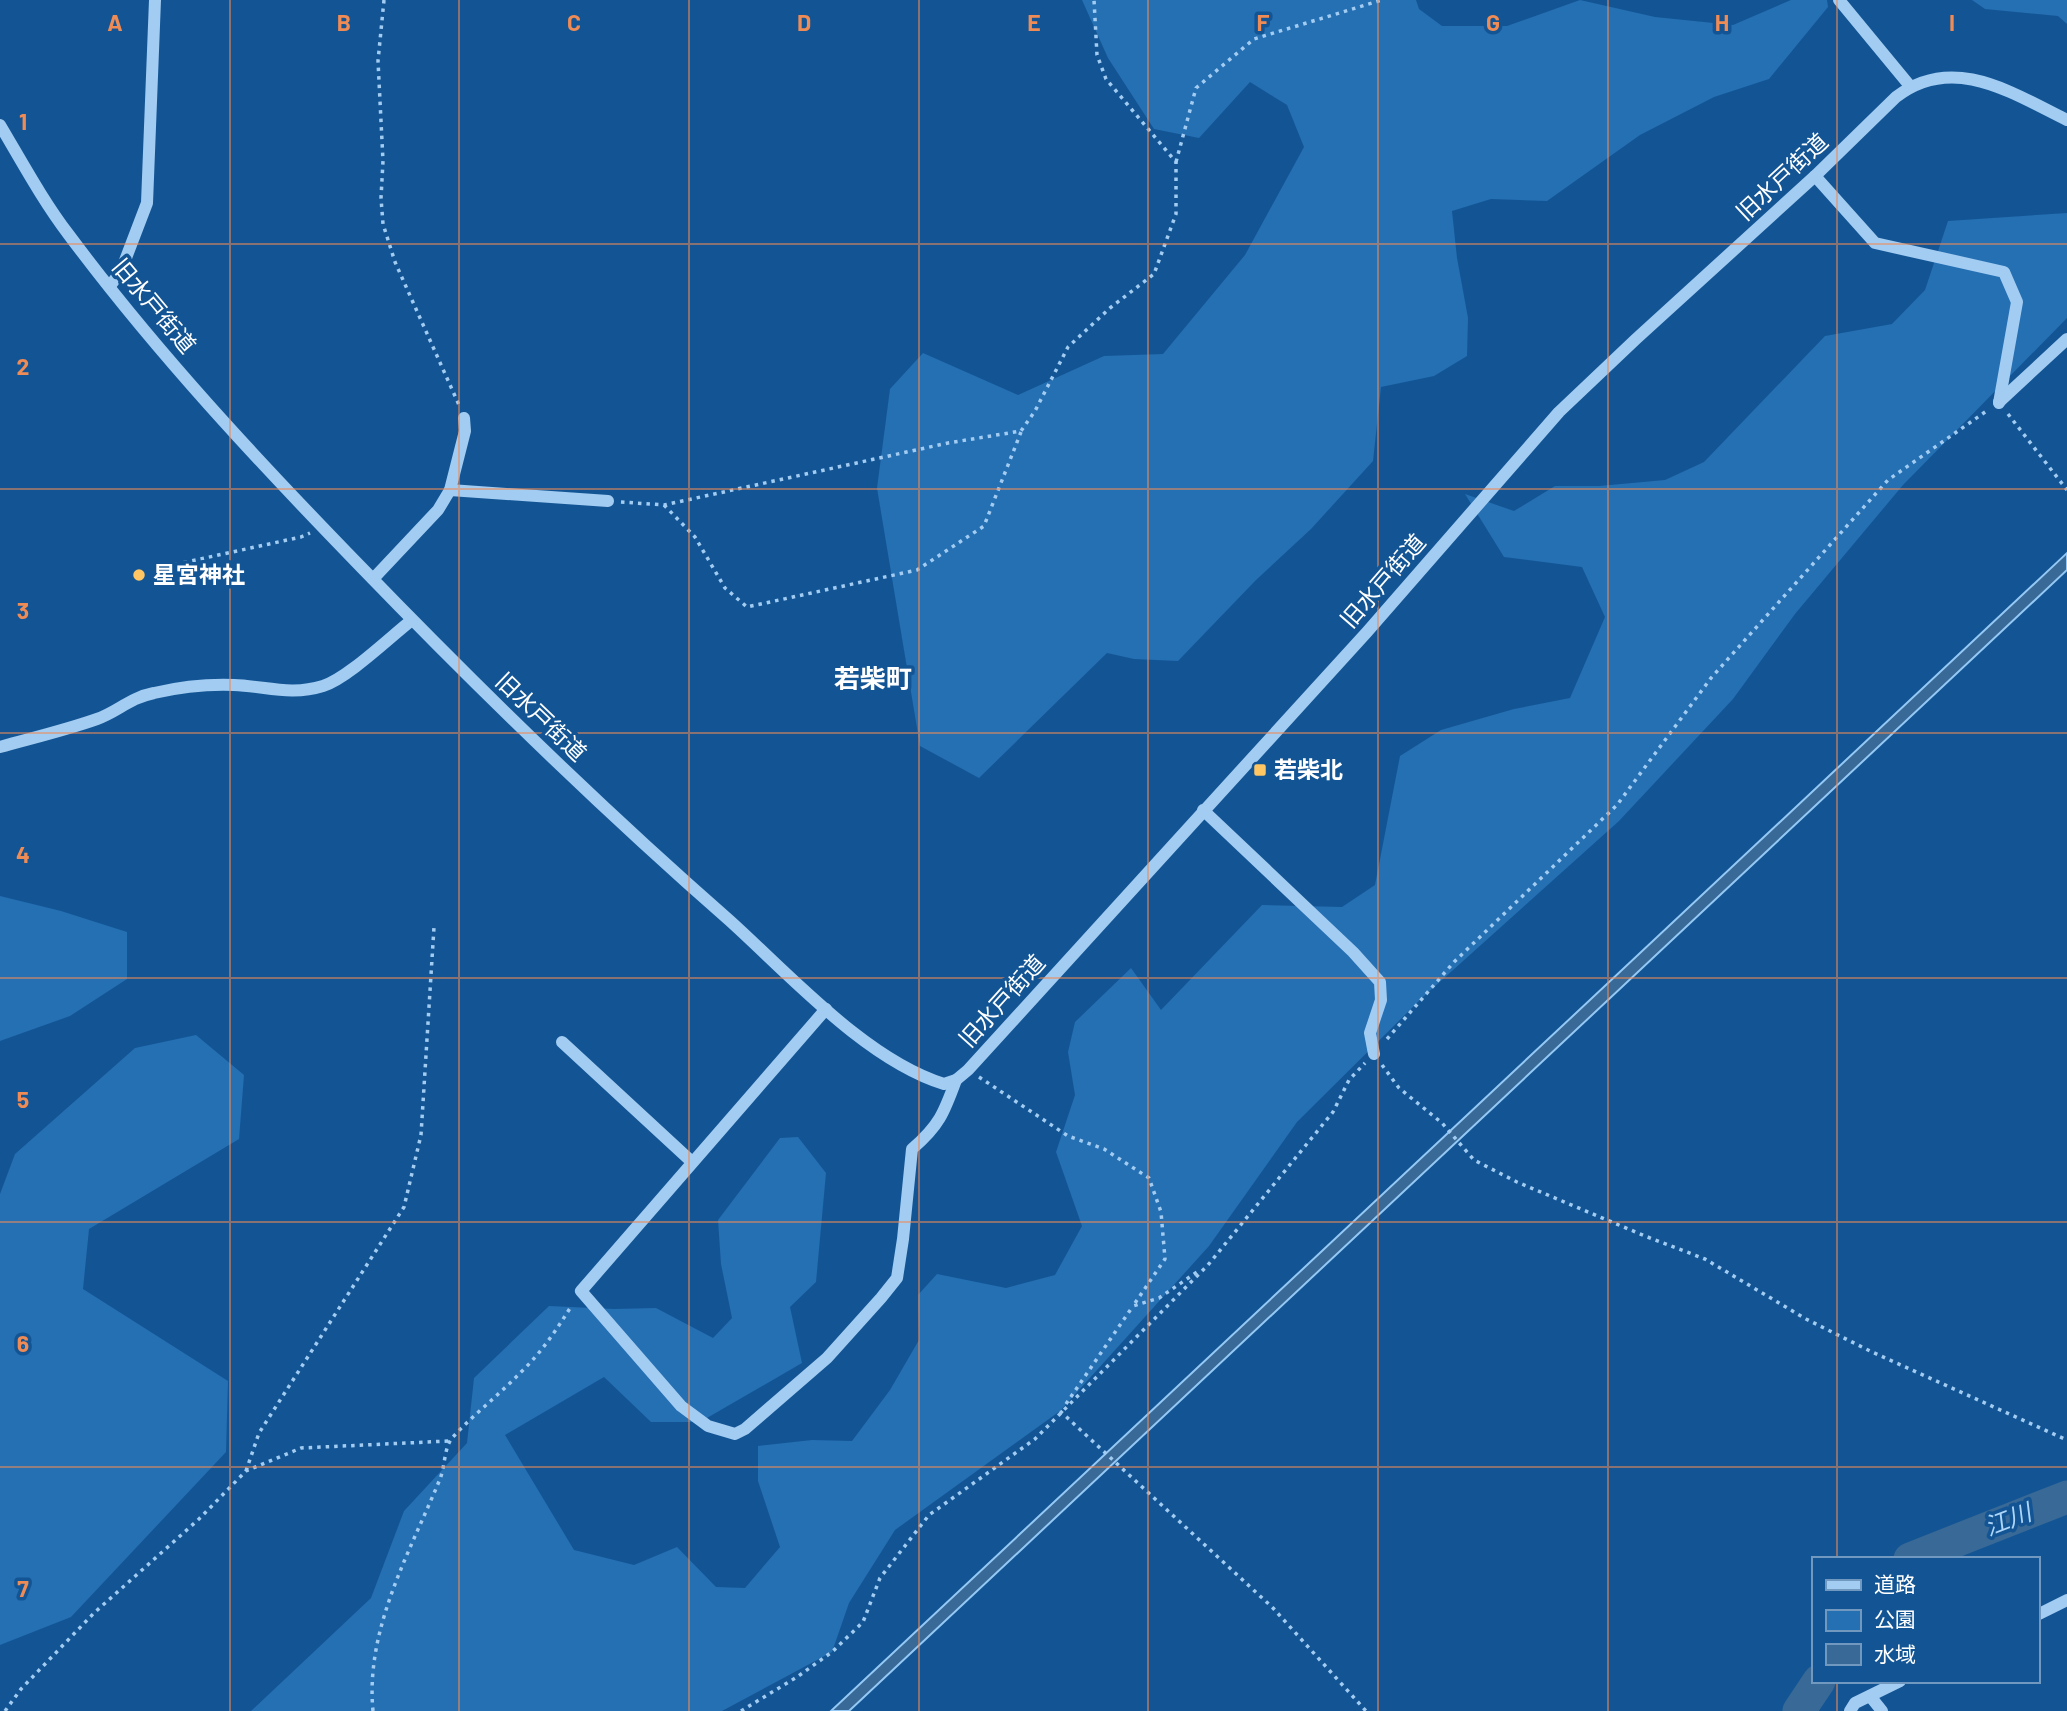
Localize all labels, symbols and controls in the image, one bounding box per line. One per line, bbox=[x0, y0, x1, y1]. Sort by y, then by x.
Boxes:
text: A bbox=[107, 8, 123, 36]
text: B bbox=[337, 8, 351, 36]
text: C bbox=[567, 8, 581, 36]
text: D bbox=[797, 8, 811, 36]
text: E bbox=[1027, 8, 1041, 36]
text: F bbox=[1257, 8, 1270, 36]
text: G bbox=[1486, 8, 1500, 36]
text: H bbox=[1715, 8, 1729, 36]
text: I bbox=[1949, 8, 1955, 36]
text: 1 bbox=[19, 107, 27, 135]
street label: 旧水戸街道 bbox=[1730, 127, 1833, 226]
street label: 旧水戸街道 bbox=[107, 252, 202, 358]
text: 2 bbox=[17, 352, 29, 380]
street label: 旧水戸街道 bbox=[1334, 528, 1431, 633]
place label: 星宮神社 bbox=[153, 560, 245, 588]
marker: 星宮神社 bbox=[131, 567, 147, 583]
text: 3 bbox=[17, 596, 29, 624]
district label: 若柴町 bbox=[834, 662, 912, 693]
street label: 旧水戸街道 bbox=[491, 666, 593, 766]
place label: 若柴北 bbox=[1274, 755, 1343, 783]
marker: 若柴北 bbox=[1252, 762, 1268, 778]
text: 4 bbox=[16, 840, 30, 868]
street label: 旧水戸街道 bbox=[952, 948, 1050, 1052]
text: 5 bbox=[17, 1085, 29, 1113]
text: 6 bbox=[17, 1329, 29, 1357]
water label: 江川 bbox=[1980, 1495, 2038, 1541]
legend bbox=[1812, 1557, 2039, 1683]
text: 道路 bbox=[1874, 1571, 1916, 1596]
text: 7 bbox=[17, 1574, 29, 1602]
text: 公園 bbox=[1874, 1606, 1916, 1631]
text: 水域 bbox=[1874, 1641, 1916, 1666]

